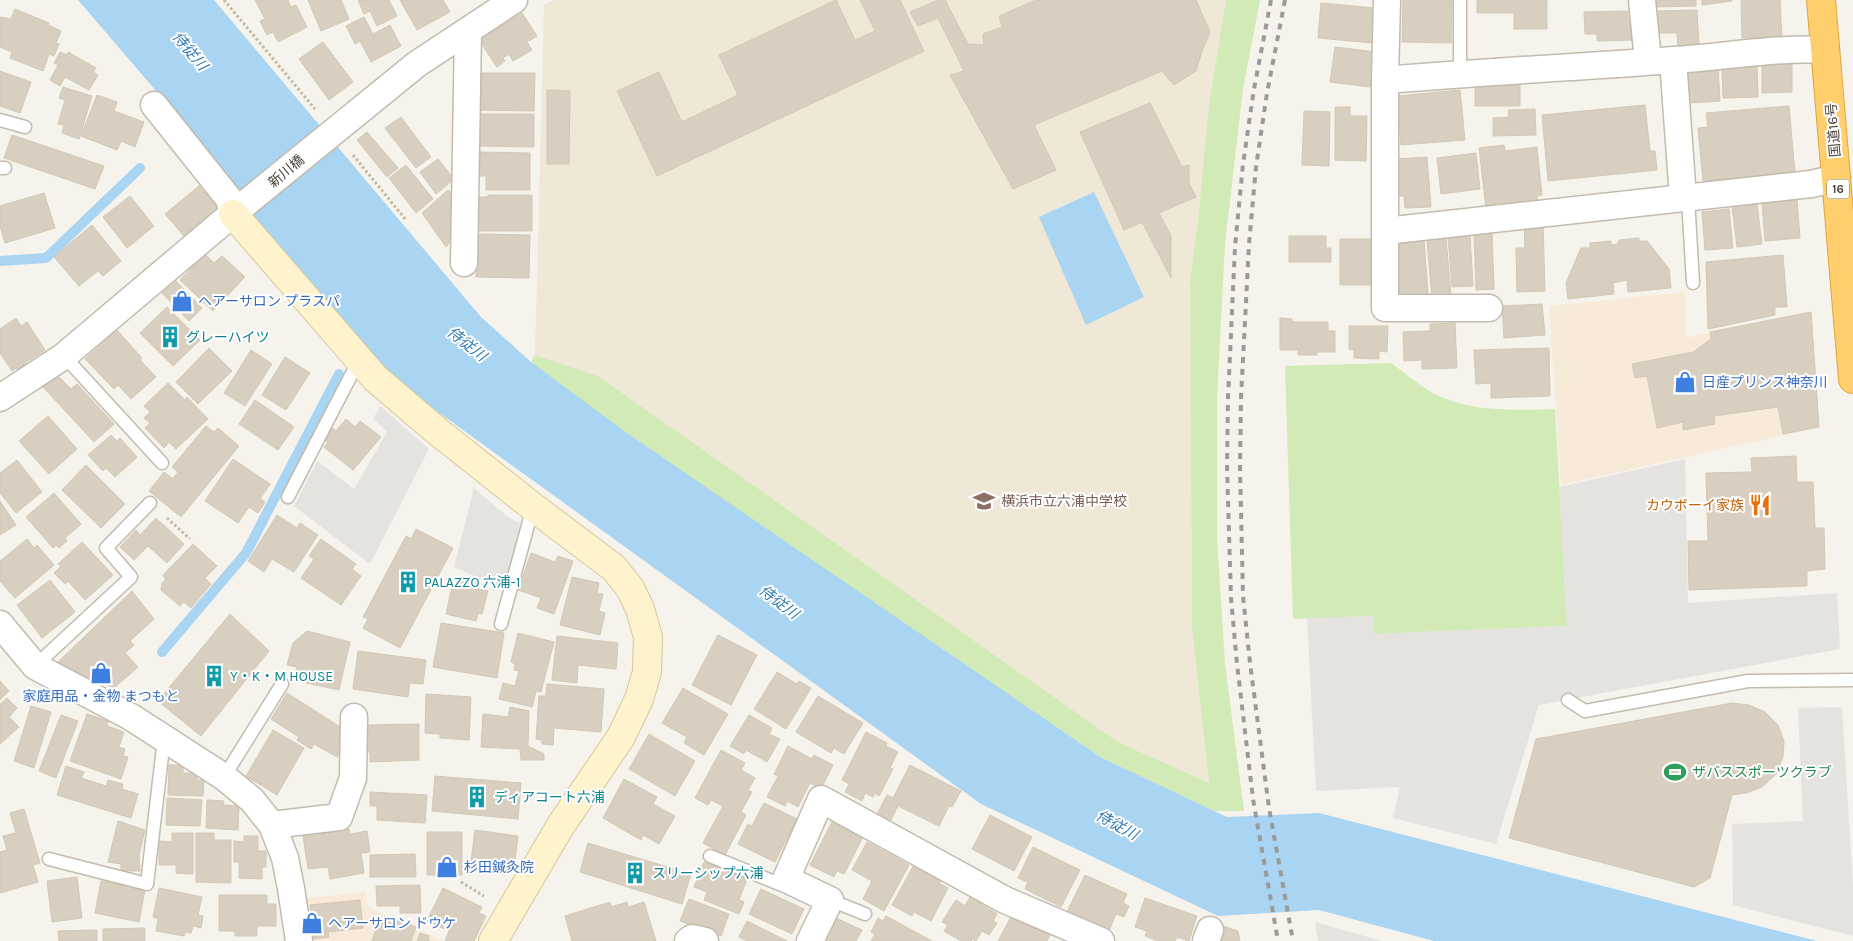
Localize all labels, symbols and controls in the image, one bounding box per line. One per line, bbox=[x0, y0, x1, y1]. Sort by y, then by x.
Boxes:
water label: 侍従川 bbox=[169, 28, 213, 76]
street label: 国道16号 bbox=[1823, 102, 1844, 158]
street label: 新川橋 bbox=[265, 151, 308, 191]
road number: 16 bbox=[1827, 180, 1849, 198]
shop icon: ヘアーサロン プラスパ bbox=[169, 288, 195, 314]
place label: ヘアーサロン プラスパ bbox=[198, 293, 340, 310]
water label: 侍従川 bbox=[444, 323, 492, 366]
building icon: グレーハイツ bbox=[157, 324, 183, 350]
place label: グレーハイツ bbox=[186, 329, 269, 346]
shop icon: 日産プリンス神奈川 bbox=[1672, 369, 1698, 395]
place label: 日産プリンス神奈川 bbox=[1702, 374, 1828, 391]
school or university icon: 横浜市立六浦中学校 bbox=[971, 488, 997, 514]
restaurant icon: カウボーイ家族 bbox=[1747, 492, 1773, 518]
place label: 横浜市立六浦中学校 bbox=[1001, 493, 1127, 510]
place label: カウボーイ家族 bbox=[1646, 497, 1744, 514]
building icon: PALAZZO 六浦-1 bbox=[395, 569, 421, 595]
place label: PALAZZO 六浦-1 bbox=[424, 574, 520, 591]
water label: 侍従川 bbox=[756, 581, 804, 624]
shop icon: 家庭用品・金物 まつもと bbox=[88, 660, 114, 686]
building icon: Y・K・M HOUSE bbox=[201, 663, 227, 689]
place label: Y・K・M HOUSE bbox=[230, 668, 333, 685]
place label: 家庭用品・金物 まつもと bbox=[22, 688, 180, 705]
sports icon: ザバススポーツクラブ bbox=[1662, 759, 1688, 785]
place label: ザバススポーツクラブ bbox=[1692, 764, 1832, 781]
building icon: ディアコート六浦 bbox=[464, 784, 490, 810]
place label: ディアコート六浦 bbox=[494, 789, 605, 806]
water label: 侍従川 bbox=[1093, 806, 1143, 845]
shop icon: 杉田鍼灸院 bbox=[434, 854, 460, 880]
place label: 杉田鍼灸院 bbox=[464, 859, 534, 876]
building icon: スリーシップ六浦 bbox=[622, 860, 648, 886]
place label: スリーシップ六浦 bbox=[652, 865, 764, 882]
shop icon: ヘアーサロン ドウケ bbox=[299, 910, 325, 936]
place label: ヘアーサロン ドウケ bbox=[328, 915, 456, 932]

